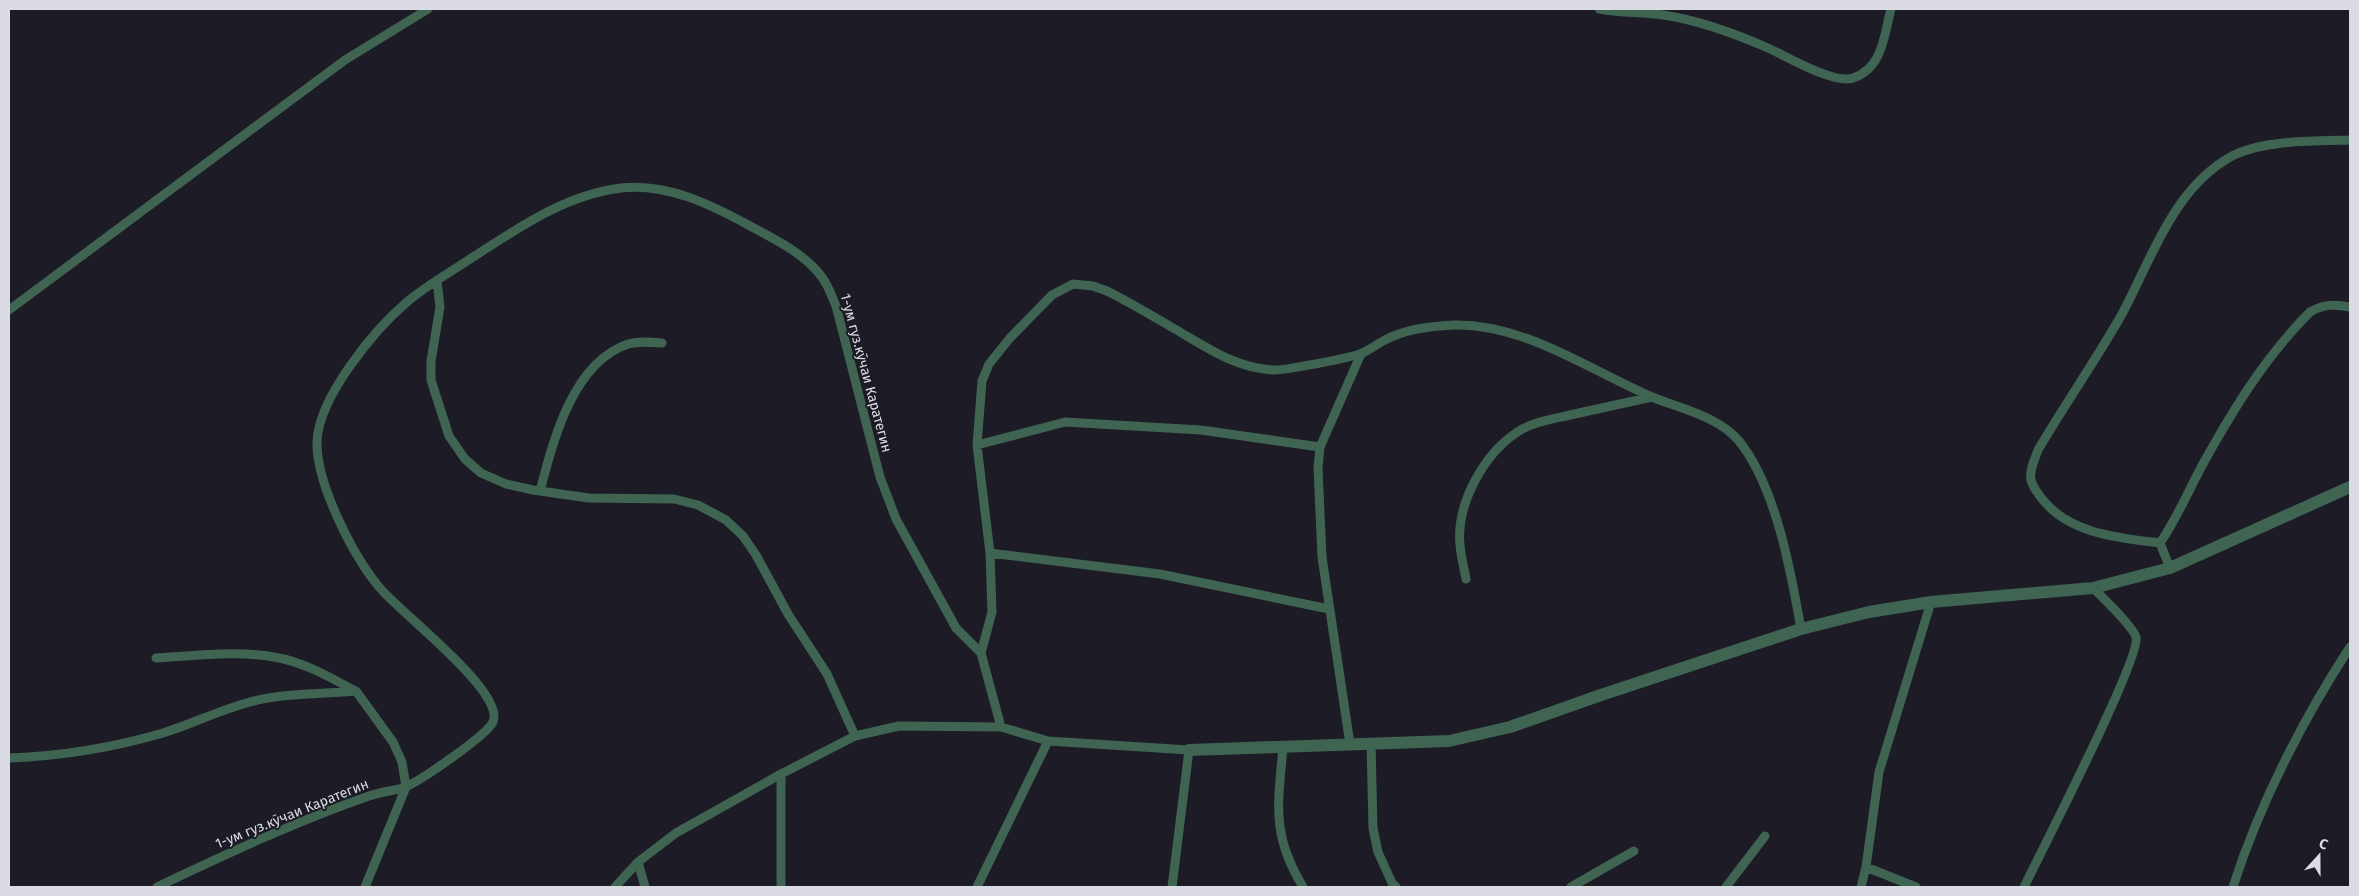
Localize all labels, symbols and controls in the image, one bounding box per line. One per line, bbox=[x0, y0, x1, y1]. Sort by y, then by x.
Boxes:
street label: 1-ум гуз.кӯчаи Каратегин bbox=[837, 292, 895, 454]
street label: 1-ум гуз.кӯчаи Каратегин bbox=[213, 775, 371, 853]
north arrow bbox=[2294, 831, 2344, 881]
text: С bbox=[2317, 835, 2330, 854]

